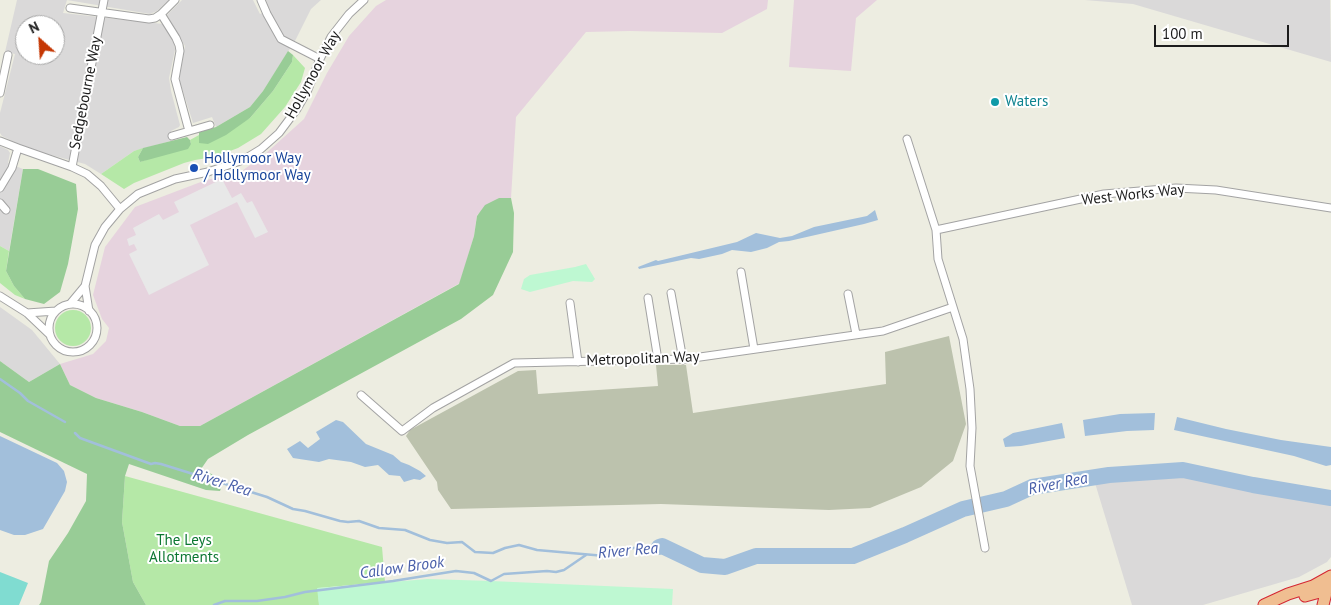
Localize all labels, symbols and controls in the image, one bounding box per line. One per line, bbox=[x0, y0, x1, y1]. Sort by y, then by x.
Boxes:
north arrow bbox=[15, 15, 65, 65]
scale bar bbox=[1156, 15, 1291, 47]
text: N bbox=[26, 17, 42, 38]
text: 100 m bbox=[1162, 24, 1203, 43]
street label: Hollymoor Way bbox=[282, 28, 344, 122]
street label: Sedgebourne Way bbox=[66, 35, 106, 151]
place label: Waters bbox=[1005, 93, 1048, 111]
marker: Waters bbox=[989, 96, 1001, 108]
place label: Hollymoor Way / Hollymoor Way bbox=[204, 150, 311, 185]
marker: Hollymoor Way / Hollymoor Way bbox=[188, 162, 200, 174]
street label: West Works Way bbox=[1081, 181, 1185, 209]
street label: Metropolitan Way bbox=[586, 348, 700, 370]
water label: River Rea bbox=[190, 465, 254, 501]
water label: River Rea bbox=[1027, 469, 1089, 499]
park label: The Leys Allotments bbox=[149, 532, 219, 567]
water label: River Rea bbox=[597, 539, 659, 563]
water label: Callow Brook bbox=[359, 553, 445, 583]

